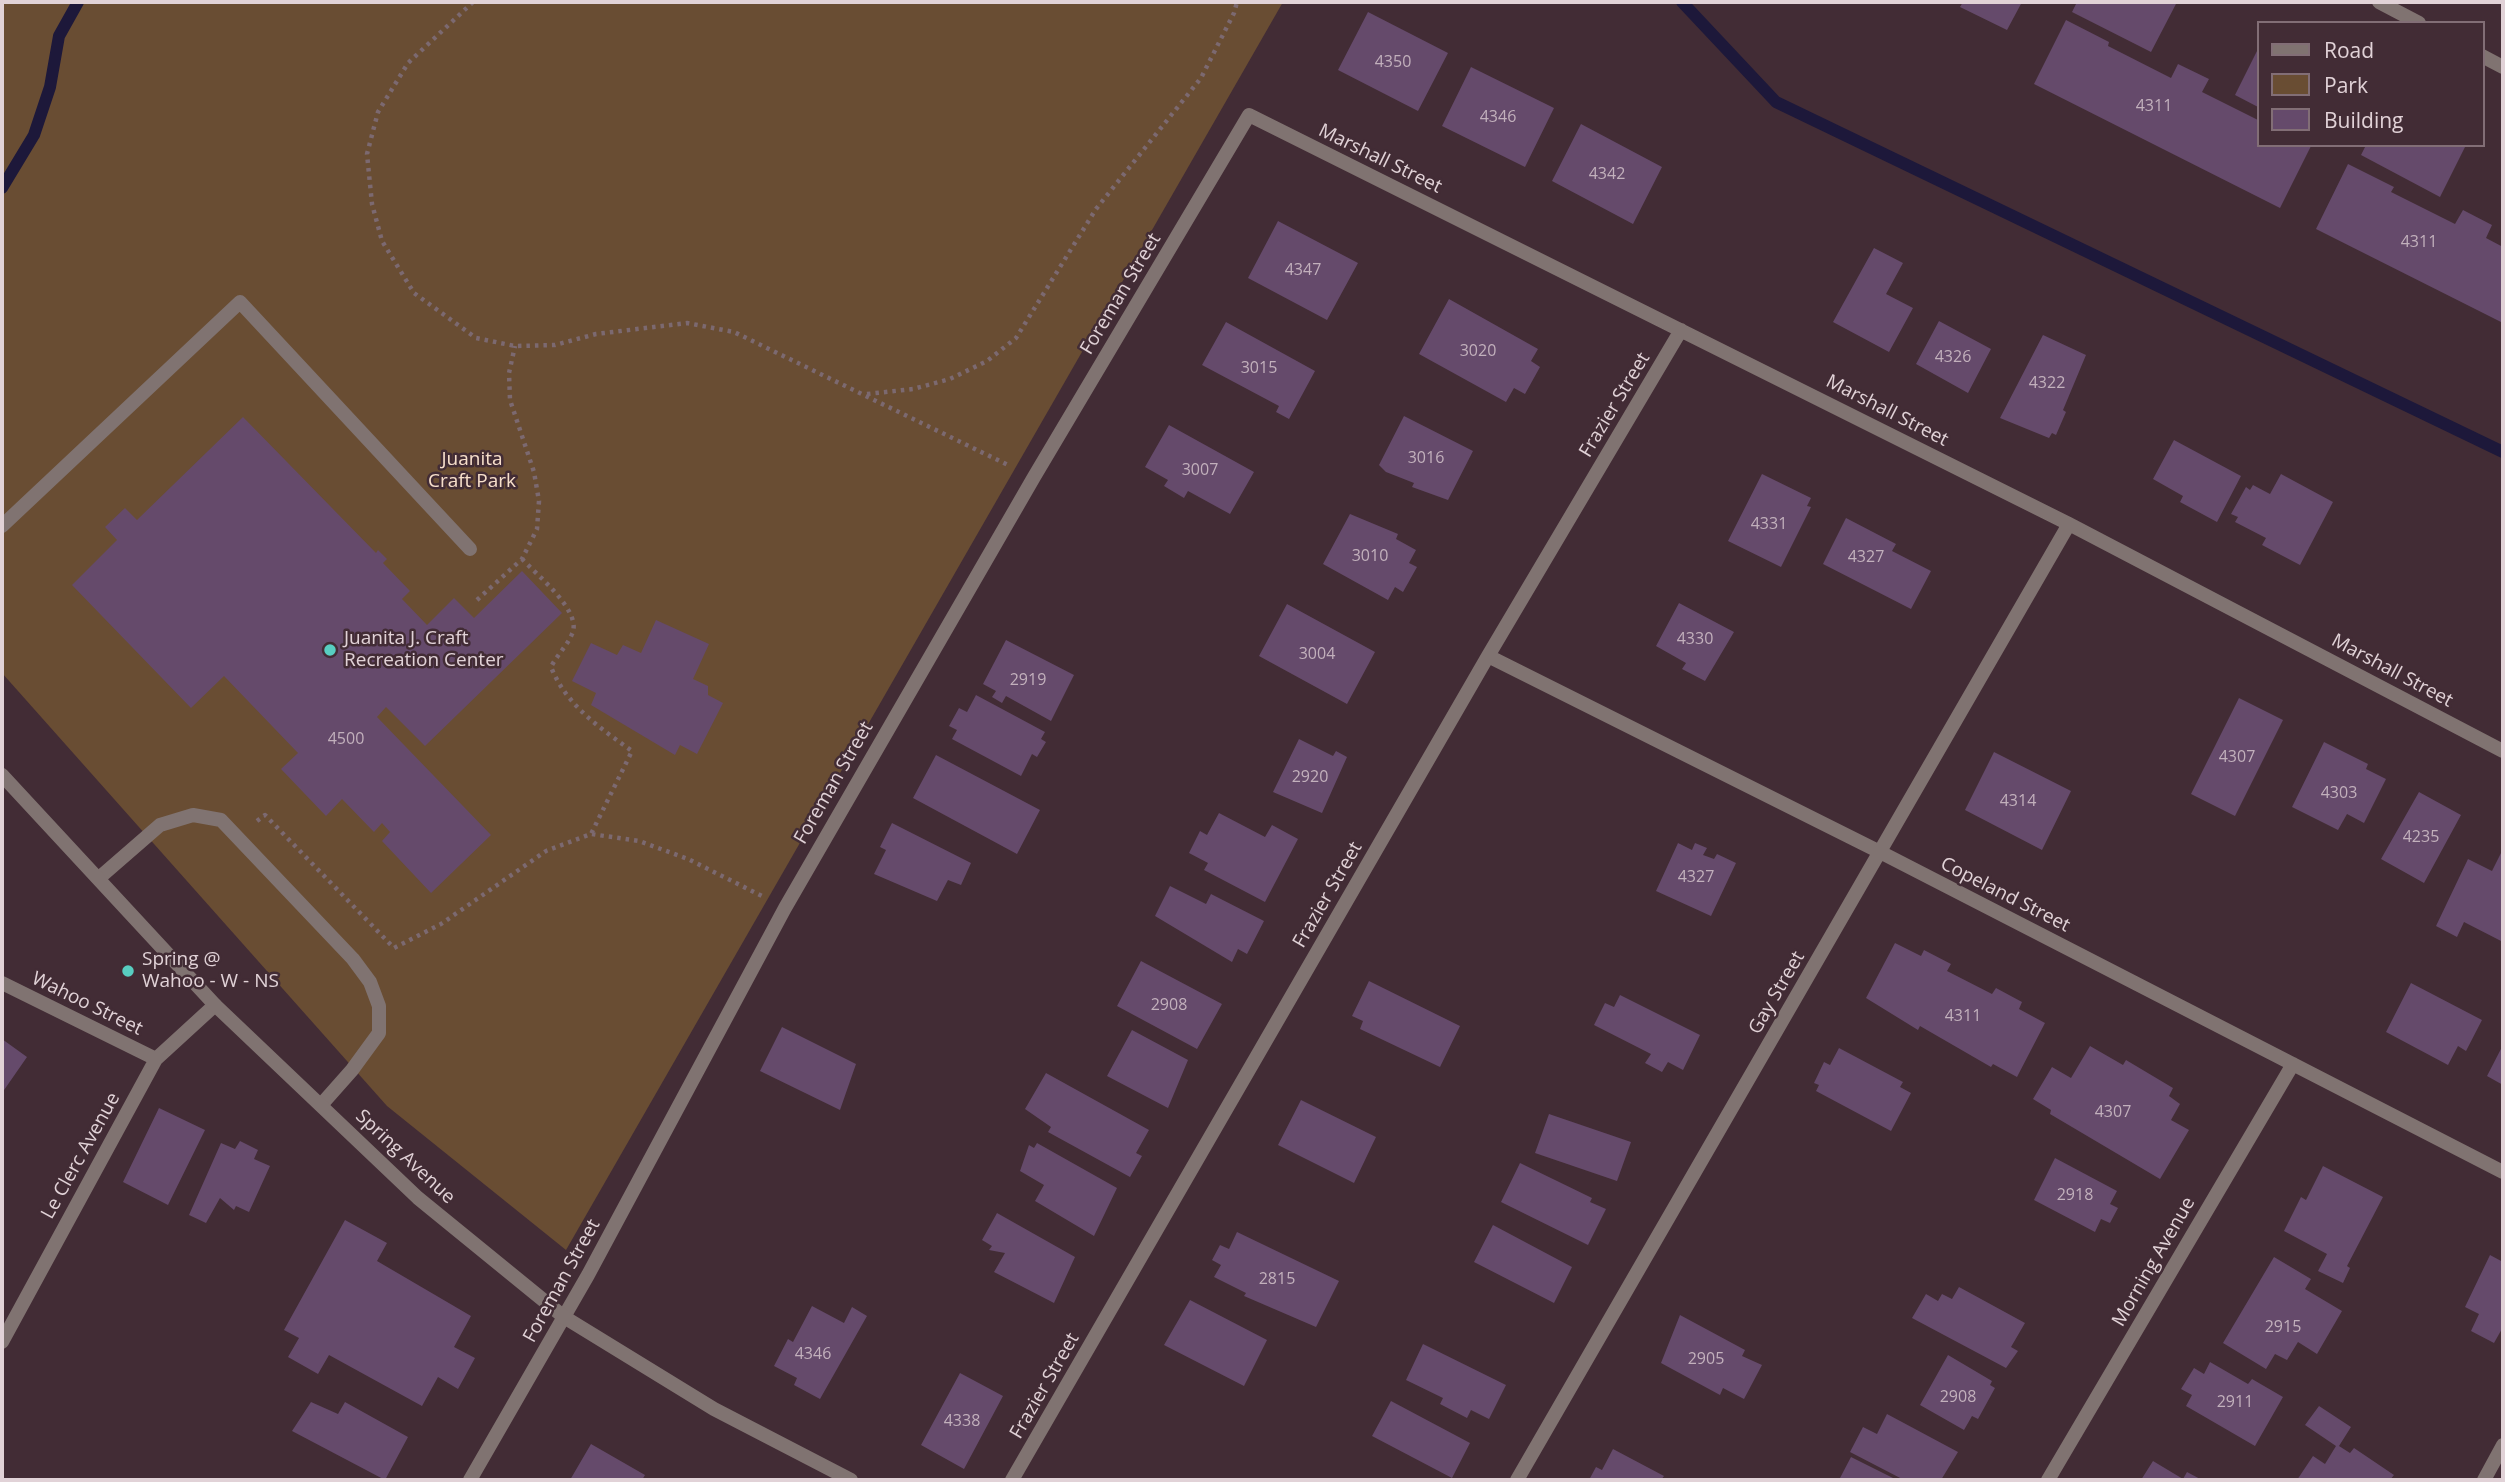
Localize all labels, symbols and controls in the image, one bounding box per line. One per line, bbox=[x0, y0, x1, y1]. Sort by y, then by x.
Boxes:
legend bbox=[2256, 21, 2484, 147]
text: Road bbox=[2324, 36, 2374, 64]
house number: 4350 bbox=[1375, 52, 1411, 72]
text: Park bbox=[2324, 71, 2368, 99]
house number: 4311 bbox=[2136, 96, 2172, 116]
text: Building bbox=[2324, 106, 2403, 134]
house number: 4346 bbox=[1480, 107, 1516, 127]
street label: Marshall Street bbox=[1315, 119, 1445, 199]
house number: 4342 bbox=[1589, 164, 1625, 184]
street label: Foreman Street bbox=[1076, 229, 1166, 359]
house number: 4311 bbox=[2401, 232, 2437, 252]
house number: 4347 bbox=[1285, 260, 1321, 280]
house number: 3020 bbox=[1460, 341, 1496, 361]
house number: 4326 bbox=[1935, 347, 1971, 367]
street label: Frazier Street bbox=[1575, 348, 1655, 462]
house number: 3015 bbox=[1241, 358, 1277, 378]
street label: Marshall Street bbox=[1822, 370, 1952, 452]
house number: 4322 bbox=[2029, 373, 2065, 393]
house number: 3016 bbox=[1408, 448, 1444, 468]
park label: Juanita Craft Park bbox=[428, 449, 516, 493]
house number: 3007 bbox=[1182, 460, 1218, 480]
house number: 4331 bbox=[1751, 514, 1787, 534]
house number: 3010 bbox=[1352, 546, 1388, 566]
house number: 4327 bbox=[1848, 547, 1884, 567]
place label: Juanita J. Craft Recreation Center bbox=[344, 628, 504, 672]
house number: 4330 bbox=[1677, 629, 1713, 649]
street label: Marshall Street bbox=[2327, 629, 2457, 713]
marker: Juanita J. Craft Recreation Center bbox=[322, 642, 338, 658]
house number: 3004 bbox=[1299, 644, 1335, 664]
house number: 2919 bbox=[1010, 670, 1046, 690]
street label: Foreman Street bbox=[790, 718, 878, 848]
house number: 4500 bbox=[328, 729, 364, 749]
house number: 4307 bbox=[2219, 747, 2255, 767]
house number: 2920 bbox=[1292, 767, 1328, 787]
house number: 4303 bbox=[2321, 783, 2357, 803]
house number: 4314 bbox=[2000, 791, 2036, 811]
house number: 4235 bbox=[2403, 827, 2439, 847]
street label: Frazier Street bbox=[1289, 838, 1367, 952]
street label: Copeland Street bbox=[1936, 853, 2074, 937]
house number: 4327 bbox=[1678, 867, 1714, 887]
street label: Gay Street bbox=[1744, 948, 1810, 1038]
place label: Spring @ Wahoo - W - NS bbox=[142, 949, 279, 993]
marker: Spring @ Wahoo - W - NS bbox=[120, 963, 136, 979]
street label: Wahoo Street bbox=[28, 967, 146, 1041]
house number: 2908 bbox=[1151, 995, 1187, 1015]
house number: 4311 bbox=[1945, 1006, 1981, 1026]
street label: Le Clerc Avenue bbox=[37, 1089, 125, 1223]
house number: 4307 bbox=[2095, 1102, 2131, 1122]
street label: Spring Avenue bbox=[351, 1105, 459, 1209]
house number: 2918 bbox=[2057, 1185, 2093, 1205]
street label: Morning Avenue bbox=[2108, 1193, 2200, 1331]
street label: Foreman Street bbox=[519, 1215, 605, 1347]
house number: 2815 bbox=[1259, 1269, 1295, 1289]
house number: 2915 bbox=[2265, 1317, 2301, 1337]
street label: Frazier Street bbox=[1006, 1329, 1084, 1443]
house number: 4346 bbox=[795, 1344, 831, 1364]
house number: 2905 bbox=[1688, 1349, 1724, 1369]
house number: 2908 bbox=[1940, 1387, 1976, 1407]
house number: 2911 bbox=[2217, 1392, 2253, 1412]
house number: 4338 bbox=[944, 1411, 980, 1431]

